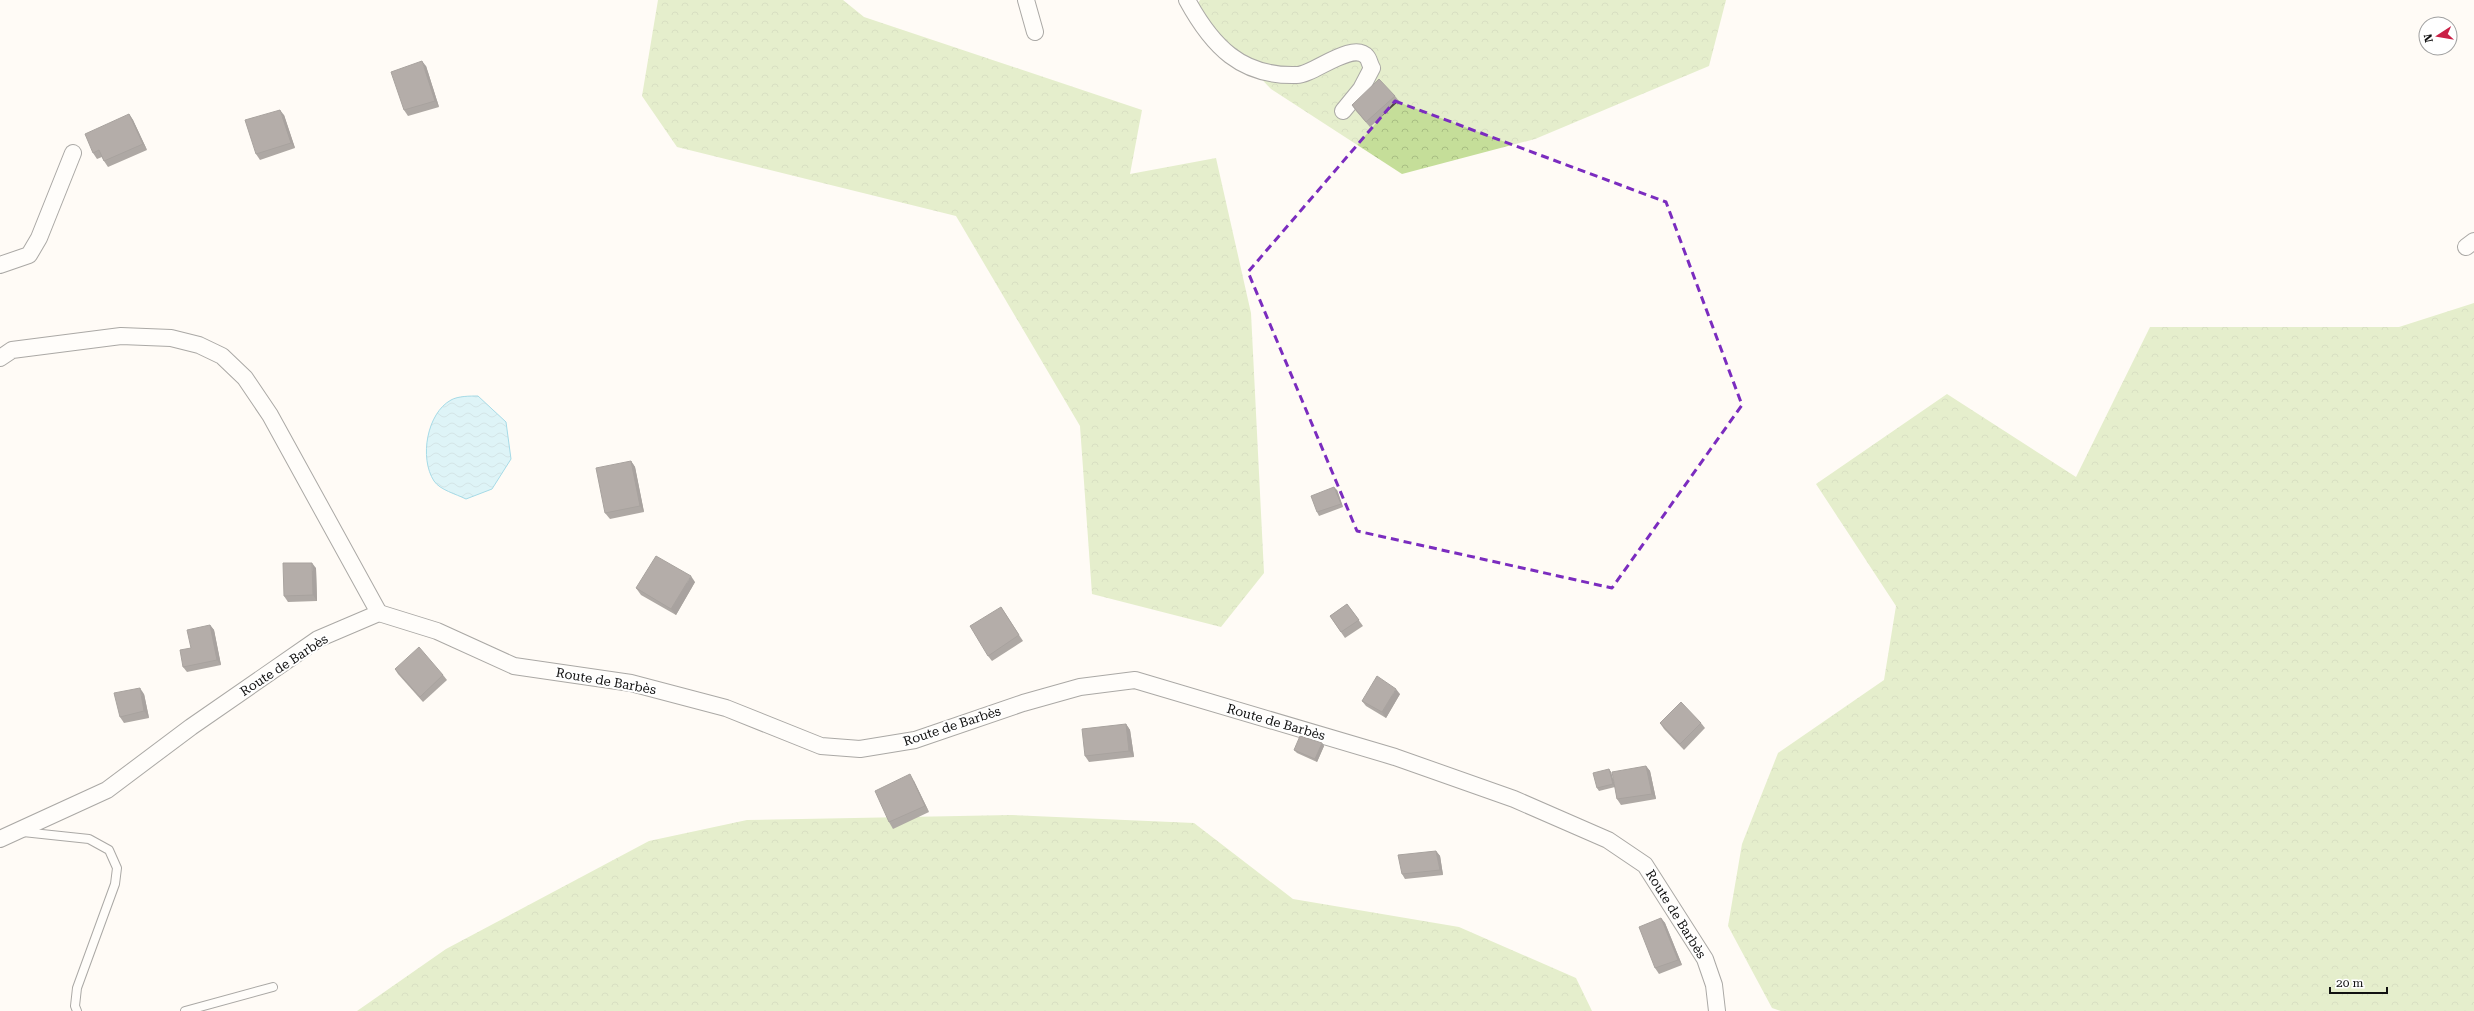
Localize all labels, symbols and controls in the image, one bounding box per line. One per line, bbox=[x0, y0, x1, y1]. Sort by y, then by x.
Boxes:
north arrow bbox=[2418, 16, 2458, 56]
text: N bbox=[2421, 32, 2436, 43]
street label: Route de Barbès bbox=[237, 631, 331, 699]
street label: Route de Barbès bbox=[555, 665, 657, 697]
street label: Route de Barbès bbox=[1225, 701, 1327, 743]
street label: Route de Barbès bbox=[901, 703, 1003, 749]
street label: Route de Barbès bbox=[1643, 867, 1709, 961]
scale bar bbox=[2330, 969, 2387, 995]
text: 20 m bbox=[2336, 976, 2363, 990]

